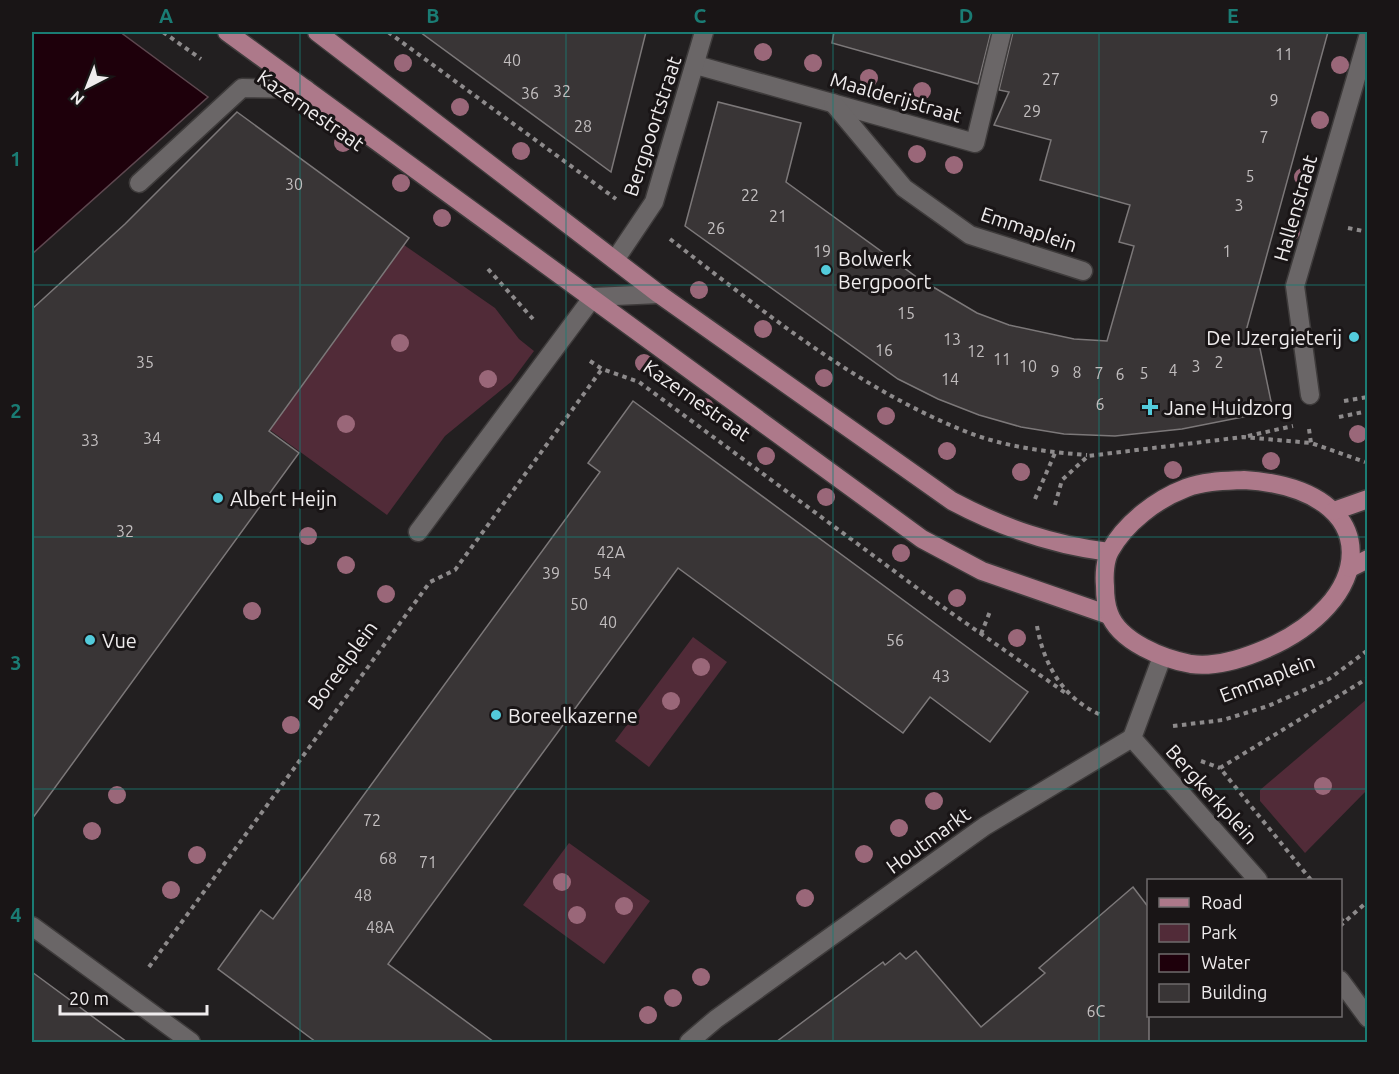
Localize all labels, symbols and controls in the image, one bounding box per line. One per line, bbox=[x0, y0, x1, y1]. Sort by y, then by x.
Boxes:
text: A bbox=[159, 4, 173, 27]
text: B bbox=[426, 4, 440, 27]
text: C bbox=[694, 4, 707, 27]
text: D bbox=[959, 4, 973, 27]
text: E bbox=[1227, 4, 1239, 27]
house number: 11 bbox=[1275, 45, 1293, 63]
house number: 40 bbox=[503, 51, 521, 69]
street label: Bergpoortstraat bbox=[619, 53, 686, 199]
north arrow bbox=[57, 57, 117, 117]
street label: Kazernestraat bbox=[253, 65, 369, 155]
street label: Maalderijstraat bbox=[828, 67, 965, 127]
house number: 27 bbox=[1042, 70, 1060, 88]
house number: 32 bbox=[553, 82, 571, 100]
house number: 36 bbox=[521, 84, 539, 102]
text: N bbox=[67, 87, 87, 109]
house number: 9 bbox=[1269, 91, 1279, 109]
house number: 29 bbox=[1023, 102, 1041, 120]
house number: 28 bbox=[574, 117, 592, 135]
house number: 7 bbox=[1259, 128, 1269, 146]
text: 1 bbox=[10, 147, 22, 170]
street label: Hallenstraat bbox=[1269, 152, 1321, 264]
house number: 5 bbox=[1245, 167, 1255, 185]
house number: 30 bbox=[285, 175, 303, 193]
house number: 22 bbox=[741, 186, 759, 204]
house number: 3 bbox=[1234, 196, 1244, 214]
street label: Emmaplein bbox=[978, 202, 1080, 256]
house number: 21 bbox=[769, 207, 787, 225]
house number: 26 bbox=[707, 219, 725, 237]
house number: 19 bbox=[813, 242, 831, 260]
house number: 1 bbox=[1222, 242, 1232, 260]
place label: Bolwerk Bergpoort bbox=[838, 247, 931, 293]
marker: Bolwerk Bergpoort bbox=[819, 263, 833, 277]
house number: 15 bbox=[897, 304, 915, 322]
place label: De IJzergieterij bbox=[1206, 326, 1342, 349]
house number: 13 bbox=[943, 330, 961, 348]
marker: De IJzergieterij bbox=[1347, 330, 1361, 344]
house number: 16 bbox=[875, 341, 893, 359]
house number: 12 bbox=[967, 342, 985, 360]
house number: 11 bbox=[993, 350, 1011, 368]
house number: 35 bbox=[136, 353, 154, 371]
house number: 2 bbox=[1214, 353, 1224, 371]
street label: Kazernestraat bbox=[639, 355, 755, 445]
house number: 10 bbox=[1019, 357, 1037, 375]
house number: 3 bbox=[1191, 357, 1201, 375]
house number: 4 bbox=[1168, 361, 1178, 379]
house number: 9 bbox=[1050, 362, 1060, 380]
house number: 8 bbox=[1072, 363, 1082, 381]
house number: 7 bbox=[1094, 364, 1104, 382]
house number: 5 bbox=[1139, 364, 1149, 382]
house number: 6 bbox=[1115, 365, 1125, 383]
house number: 14 bbox=[941, 370, 959, 388]
house number: 6 bbox=[1095, 395, 1105, 413]
place label: Jane Huidzorg bbox=[1164, 396, 1293, 419]
marker: Jane Huidzorg bbox=[1141, 398, 1159, 416]
text: 2 bbox=[10, 399, 22, 422]
house number: 34 bbox=[143, 429, 161, 447]
house number: 33 bbox=[81, 431, 99, 449]
place label: Albert Heijn bbox=[230, 487, 337, 510]
marker: Albert Heijn bbox=[211, 491, 225, 505]
house number: 32 bbox=[116, 522, 134, 540]
house number: 42A bbox=[597, 543, 626, 561]
house number: 39 bbox=[542, 564, 560, 582]
house number: 54 bbox=[593, 564, 611, 582]
house number: 50 bbox=[570, 595, 588, 613]
house number: 40 bbox=[599, 613, 617, 631]
street label: Boreelplein bbox=[302, 616, 382, 714]
place label: Vue bbox=[102, 629, 137, 652]
house number: 56 bbox=[886, 631, 904, 649]
marker: Vue bbox=[83, 633, 97, 647]
street label: Emmaplein bbox=[1216, 649, 1318, 707]
text: 3 bbox=[10, 651, 22, 674]
house number: 43 bbox=[932, 667, 950, 685]
place label: Boreelkazerne bbox=[508, 704, 638, 727]
marker: Boreelkazerne bbox=[489, 708, 503, 722]
street label: Bergkerkplein bbox=[1161, 740, 1263, 848]
street label: Houtmarkt bbox=[882, 802, 975, 878]
house number: 72 bbox=[363, 811, 381, 829]
house number: 68 bbox=[379, 849, 397, 867]
house number: 71 bbox=[419, 853, 437, 871]
legend bbox=[1147, 879, 1342, 1017]
house number: 48 bbox=[354, 886, 372, 904]
text: Road bbox=[1201, 892, 1243, 912]
text: 4 bbox=[10, 903, 22, 926]
house number: 48A bbox=[366, 918, 395, 936]
text: Park bbox=[1201, 922, 1237, 942]
text: Water bbox=[1201, 952, 1251, 972]
scale bar bbox=[60, 978, 207, 1016]
text: Building bbox=[1201, 982, 1267, 1002]
text: 20 m bbox=[69, 988, 109, 1008]
house number: 6C bbox=[1087, 1002, 1106, 1020]

